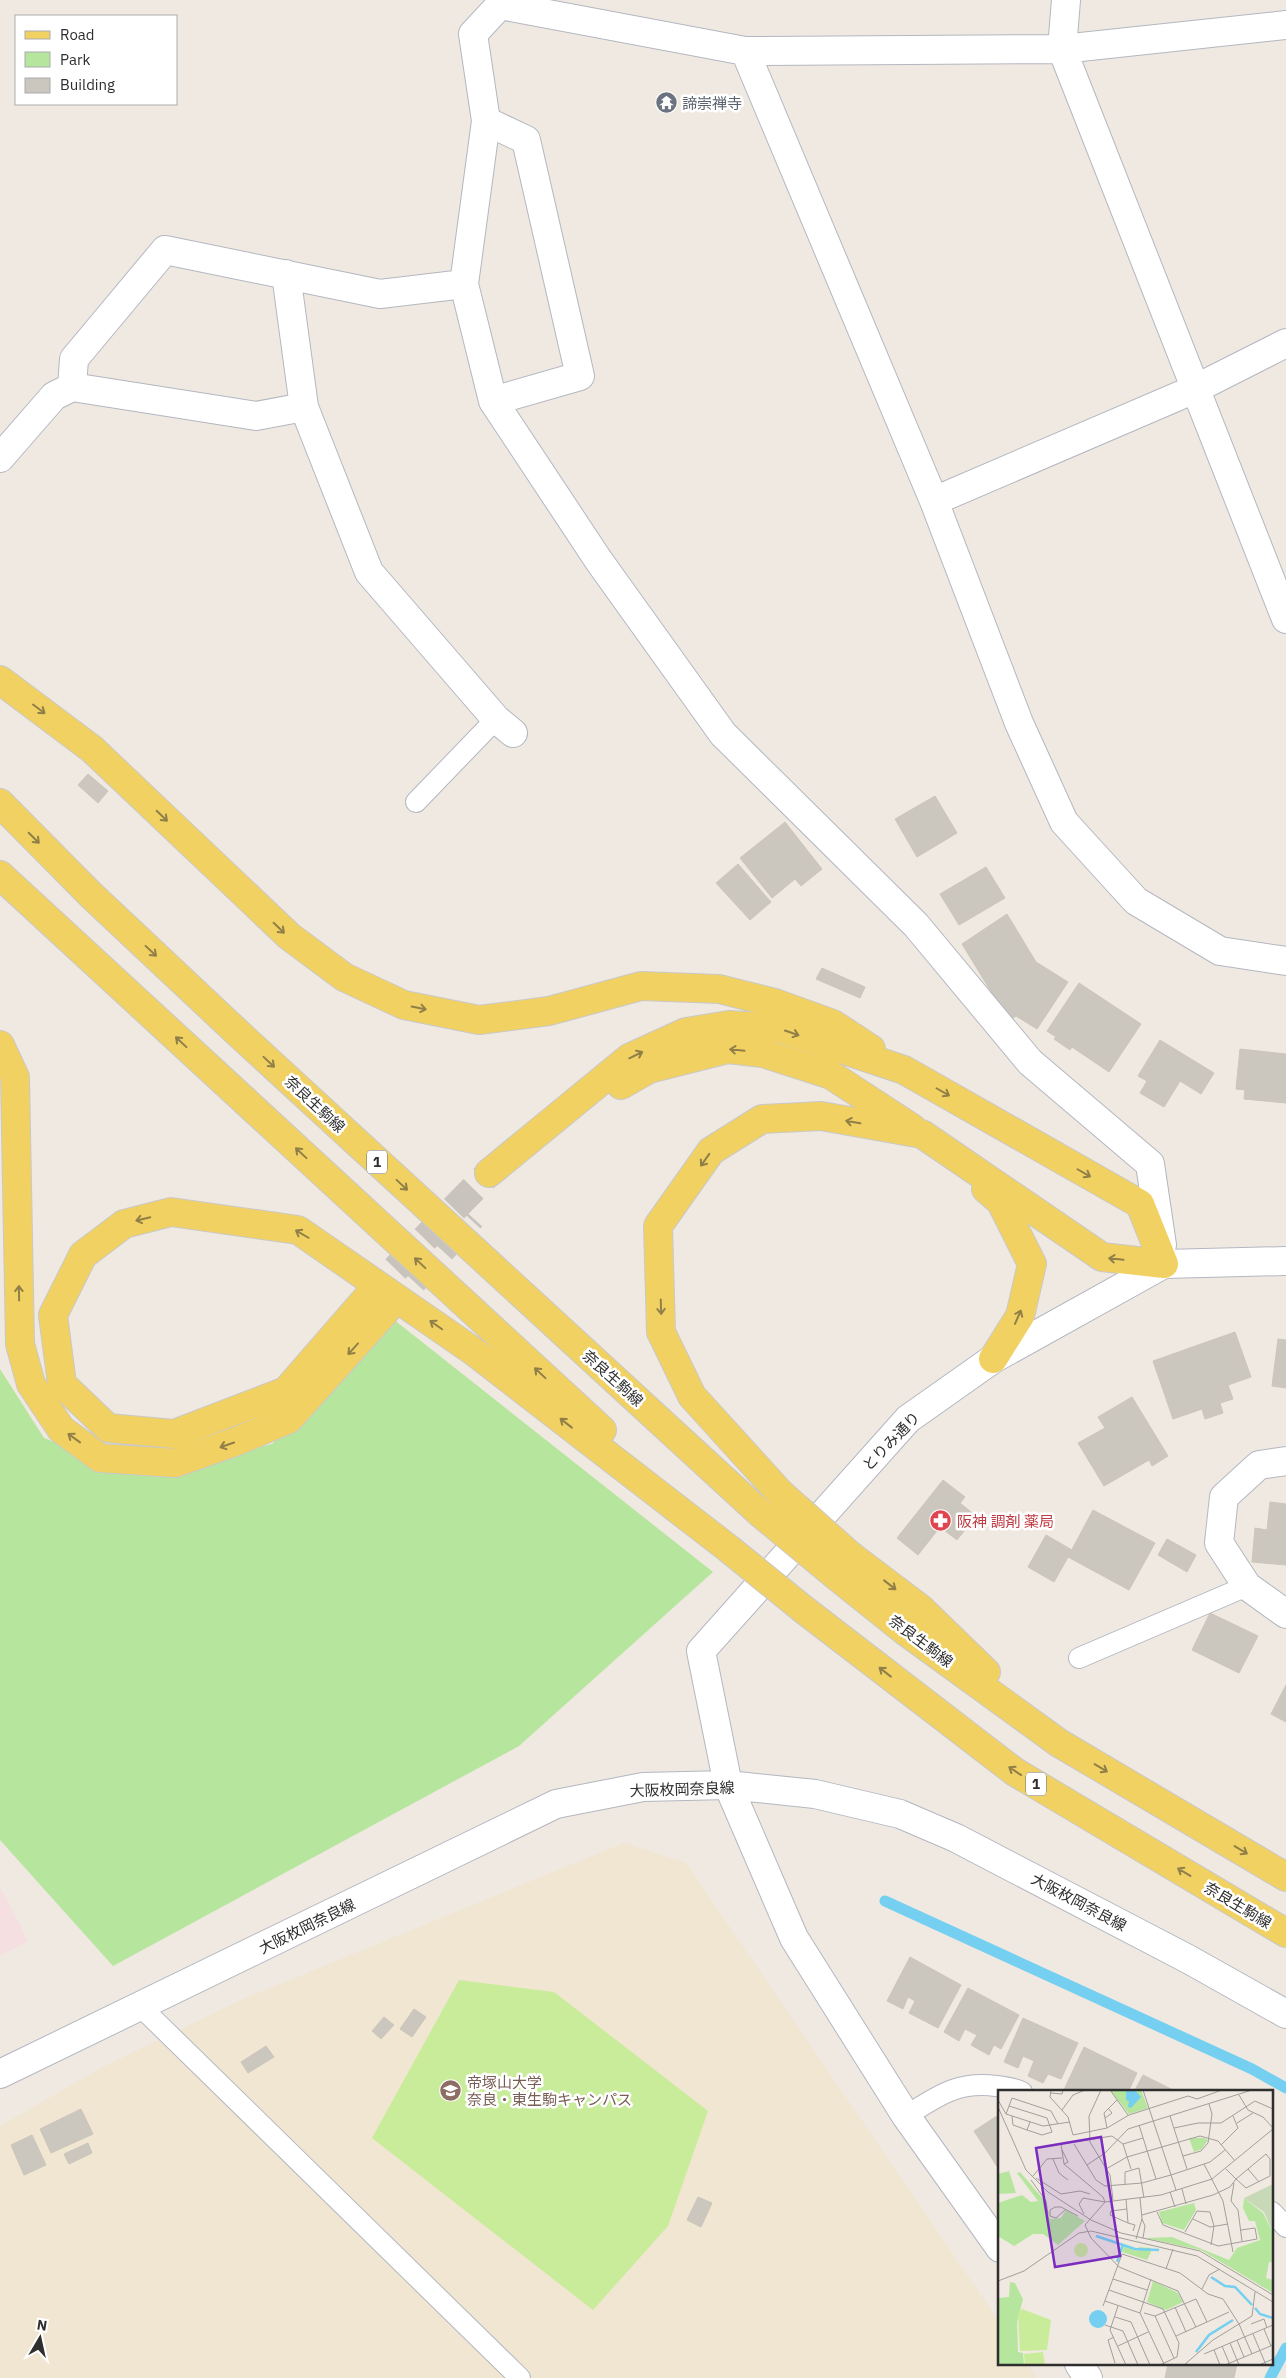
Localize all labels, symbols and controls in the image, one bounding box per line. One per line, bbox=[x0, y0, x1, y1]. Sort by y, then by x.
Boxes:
legend bbox=[15, 15, 178, 105]
text: Road bbox=[60, 25, 95, 44]
text: Park bbox=[60, 50, 90, 69]
text: Building bbox=[60, 75, 115, 94]
temple icon: 諦崇禅寺 bbox=[654, 91, 678, 115]
place label: 諦崇禅寺 bbox=[682, 94, 742, 113]
one-way arrow bbox=[32, 704, 45, 715]
one-way arrow bbox=[155, 809, 167, 821]
one-way arrow bbox=[28, 832, 40, 844]
one-way arrow bbox=[273, 922, 286, 934]
one-way arrow bbox=[144, 945, 157, 957]
one-way arrow bbox=[410, 1003, 426, 1013]
one-way arrow bbox=[784, 1029, 800, 1038]
one-way arrow bbox=[175, 1036, 188, 1048]
one-way arrow bbox=[729, 1045, 745, 1055]
one-way arrow bbox=[628, 1050, 643, 1059]
one-way arrow bbox=[263, 1056, 276, 1068]
street label: 奈良生駒線 bbox=[281, 1071, 349, 1137]
one-way arrow bbox=[935, 1088, 950, 1098]
one-way arrow bbox=[845, 1116, 861, 1126]
one-way arrow bbox=[294, 1147, 307, 1158]
road number: 1 bbox=[367, 1150, 387, 1174]
one-way arrow bbox=[700, 1152, 710, 1166]
one-way arrow bbox=[1077, 1168, 1091, 1178]
one-way arrow bbox=[395, 1179, 408, 1191]
one-way arrow bbox=[136, 1215, 152, 1224]
one-way arrow bbox=[296, 1228, 310, 1238]
one-way arrow bbox=[1108, 1254, 1124, 1264]
one-way arrow bbox=[414, 1257, 427, 1269]
one-way arrow bbox=[14, 1285, 24, 1302]
one-way arrow bbox=[656, 1299, 665, 1315]
one-way arrow bbox=[1013, 1310, 1023, 1325]
one-way arrow bbox=[429, 1320, 443, 1330]
one-way arrow bbox=[347, 1342, 358, 1355]
street label: 奈良生駒線 bbox=[579, 1346, 647, 1410]
one-way arrow bbox=[533, 1367, 546, 1379]
street label: とりみ通り bbox=[858, 1407, 924, 1475]
one-way arrow bbox=[559, 1418, 573, 1428]
one-way arrow bbox=[68, 1433, 81, 1444]
one-way arrow bbox=[219, 1441, 235, 1450]
pharmacy icon: 阪神 調剤 薬局 bbox=[929, 1509, 953, 1533]
place label: 阪神 調剤 薬局 bbox=[957, 1512, 1054, 1531]
one-way arrow bbox=[883, 1580, 896, 1591]
street label: 奈良生駒線 bbox=[885, 1611, 957, 1671]
one-way arrow bbox=[879, 1667, 892, 1678]
one-way arrow bbox=[1094, 1763, 1108, 1773]
one-way arrow bbox=[1008, 1766, 1022, 1776]
road number: 1 bbox=[1026, 1772, 1046, 1796]
street label: 大阪枚岡奈良線 bbox=[629, 1778, 735, 1800]
one-way arrow bbox=[1234, 1846, 1248, 1856]
one-way arrow bbox=[1177, 1867, 1191, 1877]
street label: 大阪枚岡奈良線 bbox=[1028, 1869, 1130, 1935]
street label: 奈良生駒線 bbox=[1201, 1878, 1275, 1932]
street label: 大阪枚岡奈良線 bbox=[256, 1894, 358, 1958]
place label: 帝塚山大学 奈良・東生駒キャンパス bbox=[467, 2073, 632, 2109]
school or university icon: 帝塚山大学 奈良・東生駒キャンパス bbox=[439, 2079, 463, 2103]
inset map bbox=[998, 2090, 1274, 2366]
north arrow bbox=[15, 2313, 65, 2363]
text: N bbox=[36, 2315, 48, 2335]

